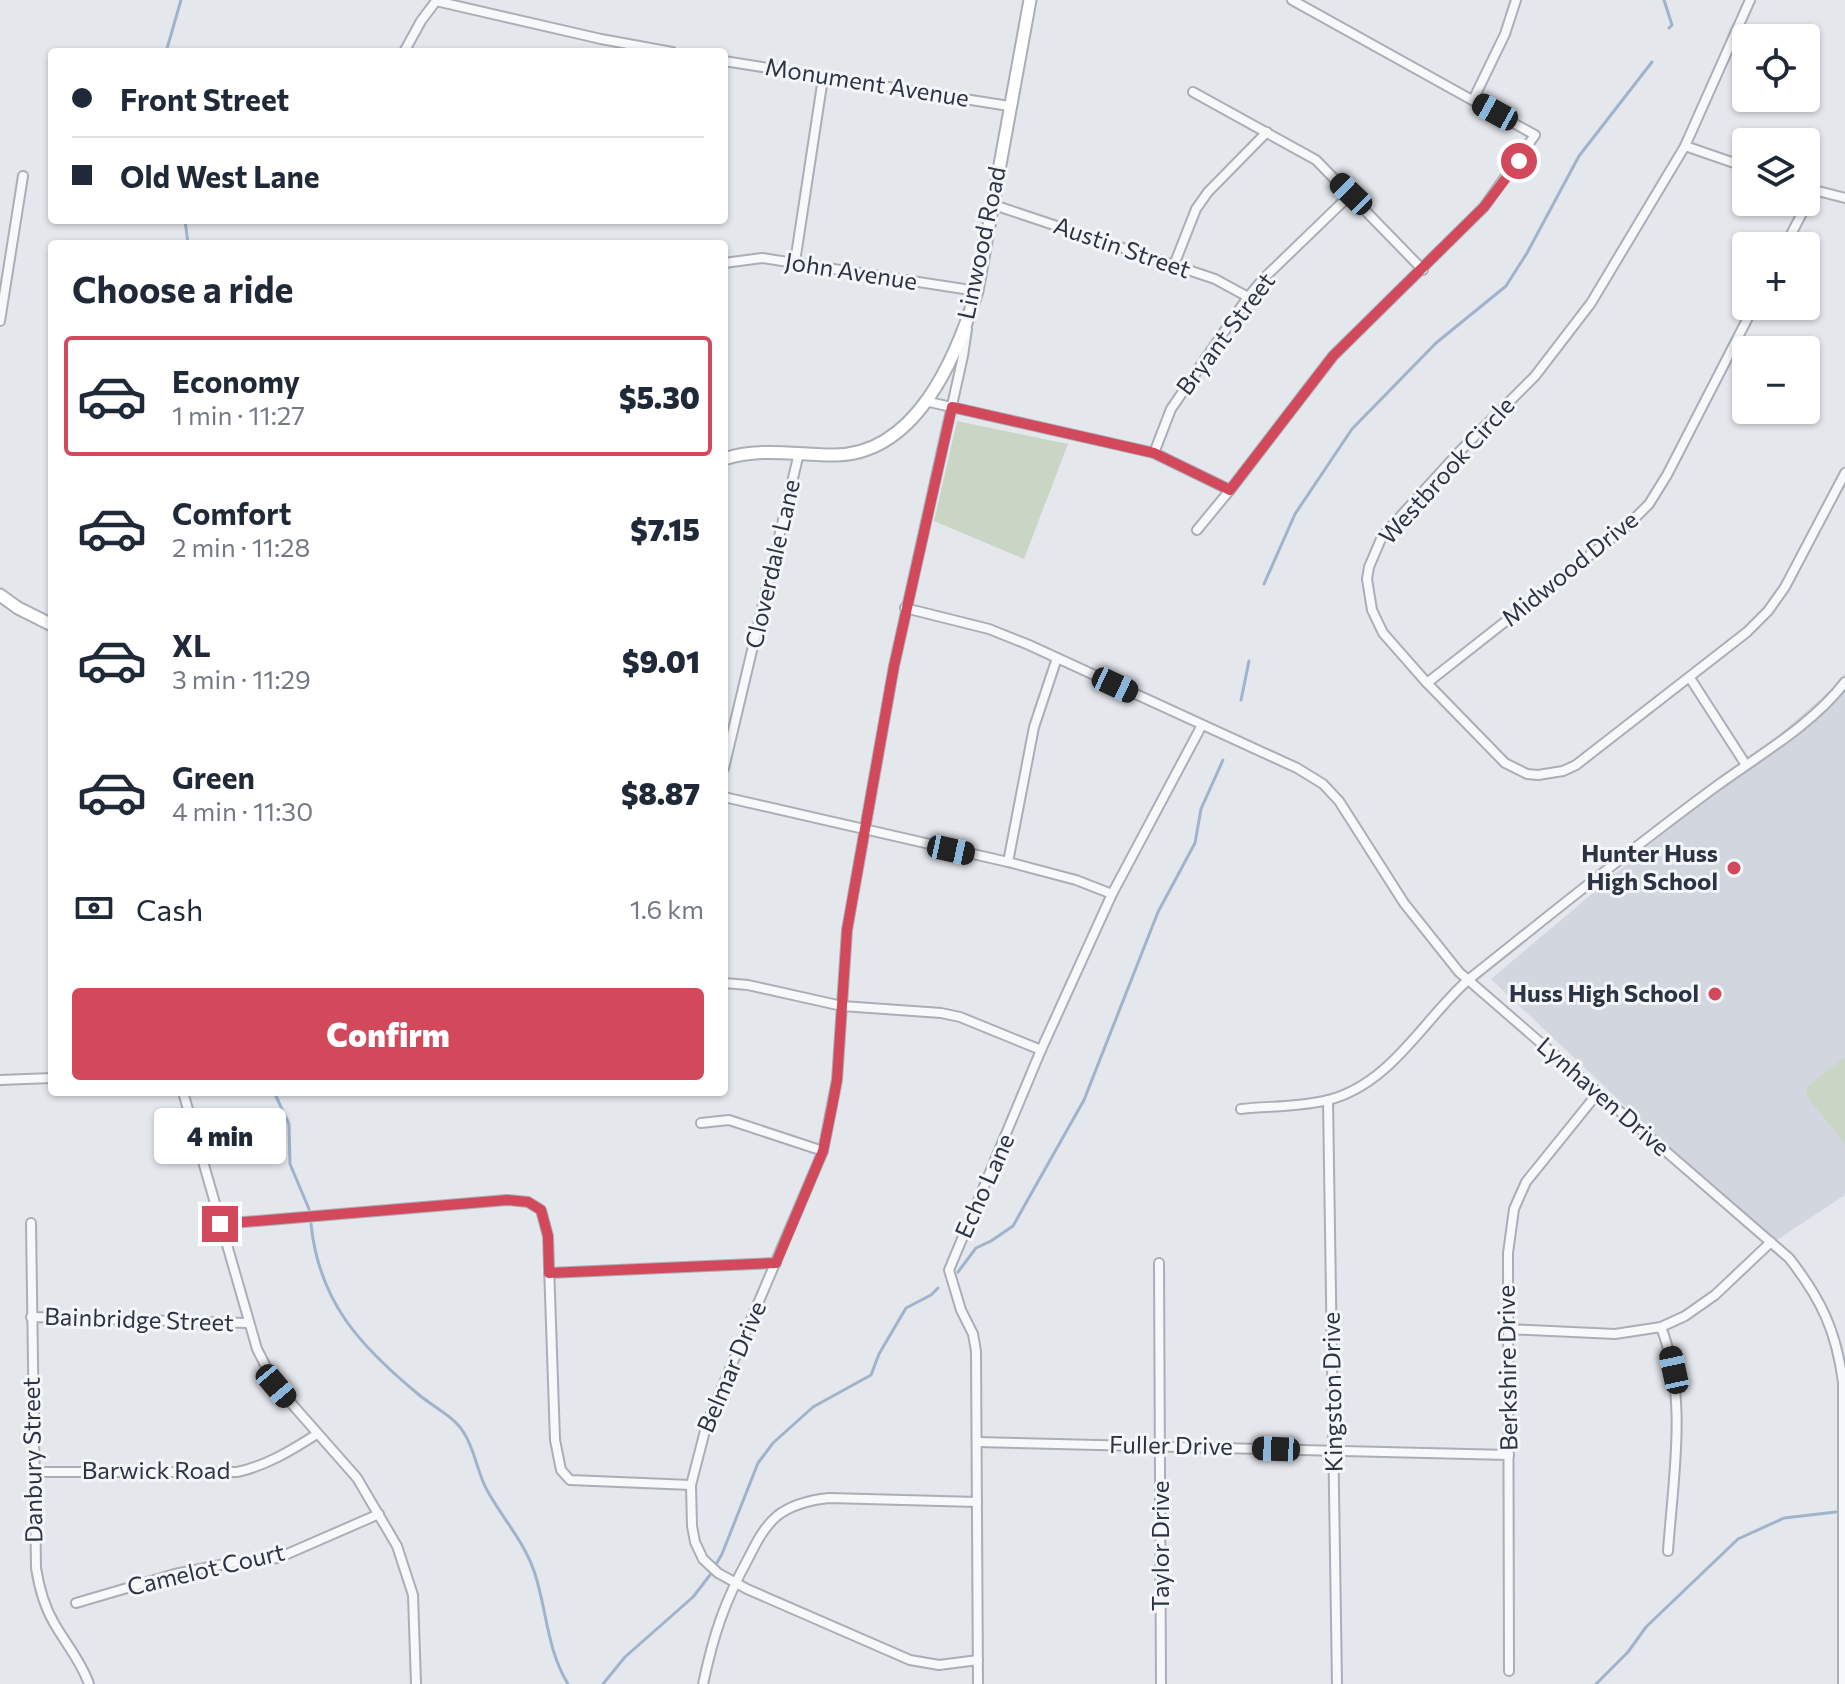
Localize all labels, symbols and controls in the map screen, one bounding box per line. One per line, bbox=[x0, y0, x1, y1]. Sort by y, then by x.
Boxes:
map controls bbox=[1732, 24, 1820, 424]
button: locate bbox=[1732, 24, 1820, 112]
street label: Monument Avenue bbox=[763, 51, 971, 112]
text: Front Street bbox=[120, 80, 289, 117]
car bbox=[1468, 90, 1522, 134]
button: layers bbox=[1732, 128, 1820, 216]
route start bbox=[1501, 143, 1537, 179]
text: Old West Lane bbox=[120, 157, 320, 194]
street label: Linwood Road bbox=[950, 164, 1011, 322]
car bbox=[1325, 169, 1377, 219]
street label: Austin Street bbox=[1050, 210, 1195, 284]
button: + bbox=[1732, 232, 1820, 320]
street label: John Avenue bbox=[783, 246, 919, 295]
text: Choose a ride bbox=[72, 266, 293, 310]
street label: Bryant Street bbox=[1169, 266, 1280, 400]
button: − bbox=[1732, 336, 1820, 424]
icon: car bbox=[76, 360, 148, 432]
text: Economy bbox=[172, 362, 300, 399]
text: $5.30 bbox=[619, 378, 700, 415]
street label: Westbrook Circle bbox=[1372, 390, 1520, 550]
text: 1 min · 11:27 bbox=[172, 399, 305, 430]
street label: Cloverdale Lane bbox=[738, 476, 805, 651]
icon: car bbox=[76, 492, 148, 564]
text: Comfort bbox=[172, 494, 291, 531]
street label: Midwood Drive bbox=[1495, 504, 1643, 632]
text: $7.15 bbox=[630, 510, 700, 547]
text: 2 min · 11:28 bbox=[172, 531, 310, 562]
icon: car bbox=[76, 624, 148, 696]
text: XL bbox=[172, 626, 211, 663]
text: $9.01 bbox=[622, 642, 700, 679]
text: 3 min · 11:29 bbox=[172, 663, 311, 694]
car bbox=[1088, 664, 1142, 706]
icon: car bbox=[76, 756, 148, 828]
text: Green bbox=[172, 758, 255, 795]
text: $8.87 bbox=[621, 774, 700, 811]
text: 4 min · 11:30 bbox=[172, 795, 313, 826]
car bbox=[925, 833, 977, 867]
place label: Hunter Huss High School bbox=[1581, 838, 1718, 895]
marker: Hunter Huss High School bbox=[1725, 859, 1743, 877]
icon: cash bbox=[72, 886, 116, 930]
text: Cash bbox=[136, 890, 203, 927]
text: 1.6 km bbox=[630, 893, 704, 924]
place label: Huss High School bbox=[1509, 978, 1699, 1007]
marker: Huss High School bbox=[1706, 985, 1724, 1003]
button: Confirm bbox=[72, 988, 704, 1080]
street label: Lynhaven Drive bbox=[1532, 1030, 1676, 1161]
callout: 4 min bbox=[154, 1108, 286, 1164]
text: 4 min bbox=[187, 1120, 253, 1151]
street label: Echo Lane bbox=[948, 1129, 1020, 1242]
route end bbox=[202, 1206, 238, 1242]
street label: Berkshire Drive bbox=[1491, 1285, 1522, 1451]
street label: Belmar Drive bbox=[690, 1296, 771, 1436]
street label: Bainbridge Street bbox=[44, 1301, 234, 1336]
street label: Kingston Drive bbox=[1316, 1312, 1347, 1472]
car bbox=[1657, 1344, 1691, 1396]
car bbox=[251, 1360, 301, 1412]
street label: Danbury Street bbox=[16, 1377, 47, 1543]
street label: Fuller Drive bbox=[1109, 1429, 1233, 1460]
car bbox=[1252, 1436, 1300, 1462]
street label: Barwick Road bbox=[82, 1455, 230, 1484]
street label: Taylor Drive bbox=[1145, 1481, 1174, 1611]
street label: Camelot Court bbox=[124, 1536, 287, 1601]

